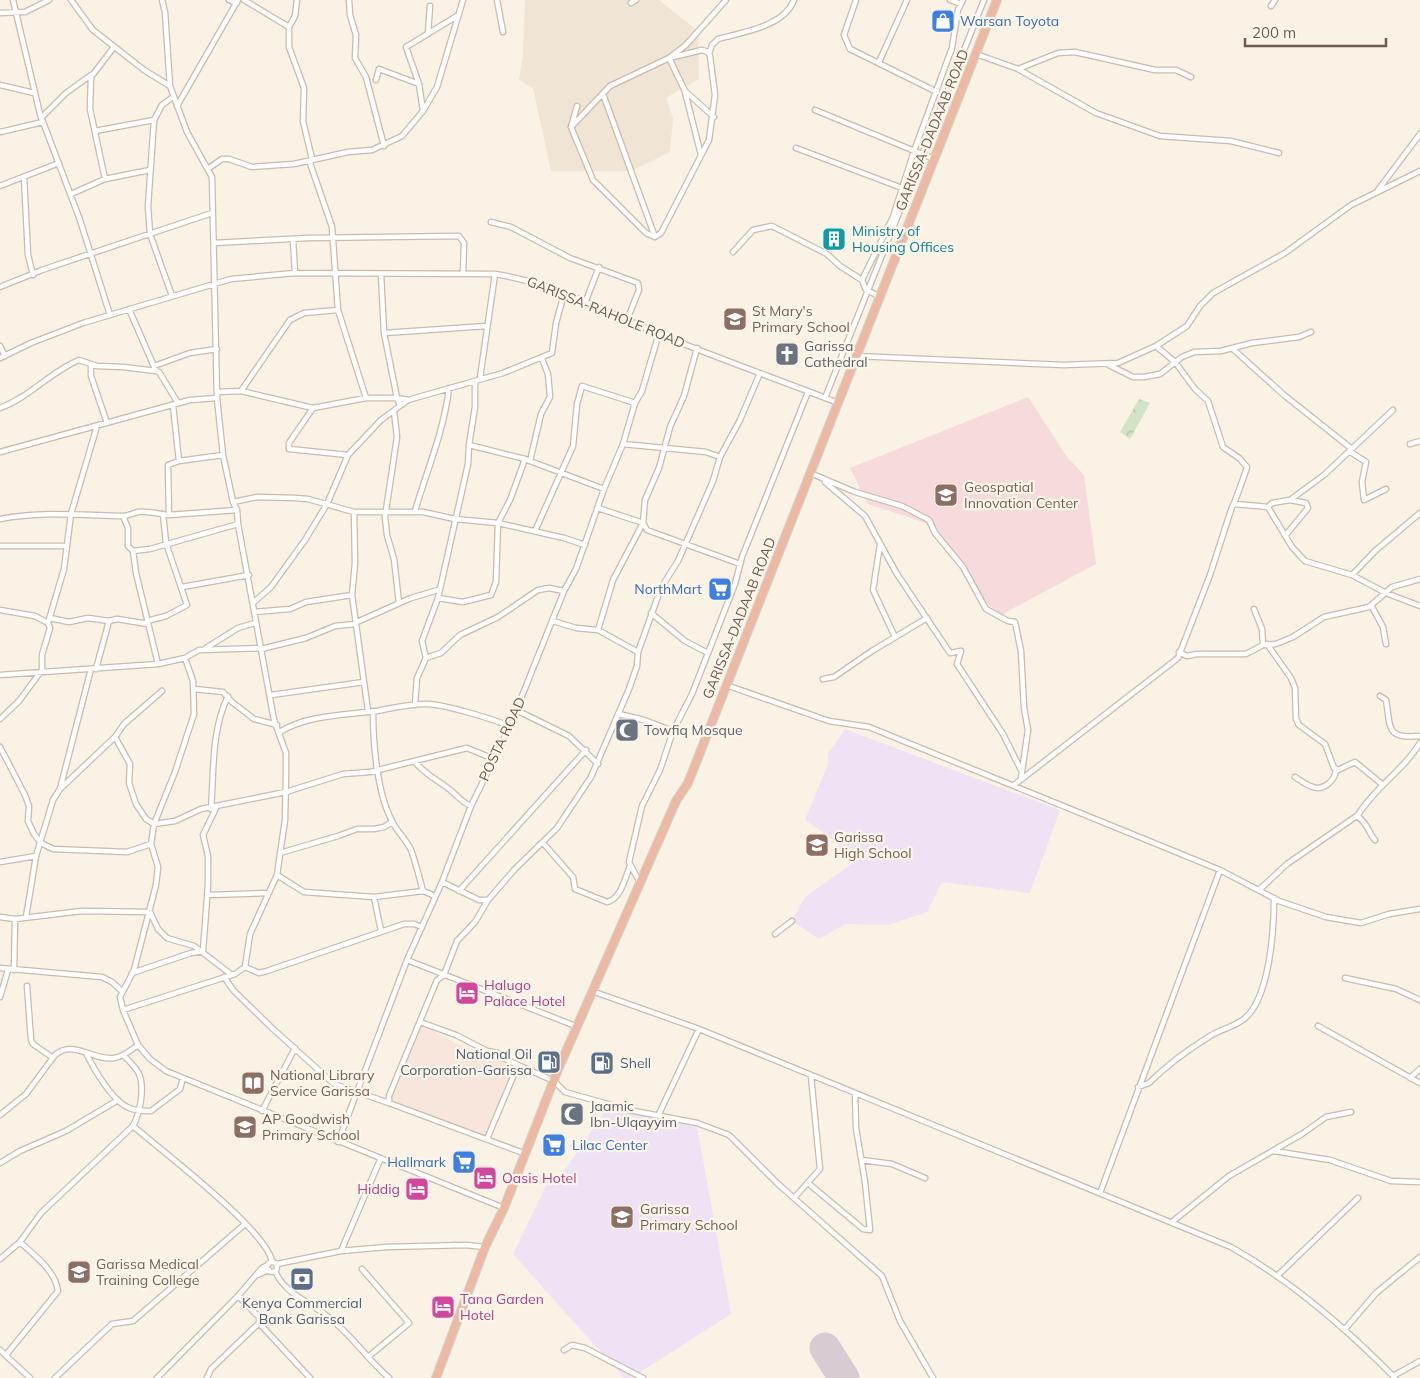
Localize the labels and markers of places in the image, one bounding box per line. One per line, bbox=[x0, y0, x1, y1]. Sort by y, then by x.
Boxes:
shop icon: Warsan Toyota bbox=[930, 8, 956, 34]
place label: Warsan Toyota bbox=[960, 12, 1059, 30]
place label: Ministry of Housing Offices bbox=[852, 222, 954, 256]
building icon: Ministry of Housing Offices bbox=[821, 226, 847, 252]
place label: St Mary's Primary School bbox=[752, 302, 850, 336]
school or university icon: St Mary's Primary School bbox=[722, 306, 748, 332]
place label: Garissa Cathedral bbox=[804, 337, 868, 371]
church icon: Garissa Cathedral bbox=[774, 341, 800, 367]
place label: Geospatial Innovation Center bbox=[964, 478, 1079, 512]
school or university icon: Geospatial Innovation Center bbox=[933, 482, 959, 508]
supermarket icon: NorthMart bbox=[707, 576, 733, 602]
place label: NorthMart bbox=[634, 580, 702, 598]
mosque icon: Towfiq Mosque bbox=[614, 717, 640, 743]
place label: Towfiq Mosque bbox=[644, 721, 743, 739]
place label: Garissa High School bbox=[834, 828, 912, 862]
school or university icon: Garissa High School bbox=[804, 832, 830, 858]
place label: Halugo Palace Hotel bbox=[484, 976, 565, 1010]
hotel icon: Halugo Palace Hotel bbox=[454, 980, 480, 1006]
place label: National Oil Corporation-Garissa bbox=[400, 1045, 532, 1079]
fuel station icon: National Oil Corporation-Garissa bbox=[536, 1049, 562, 1075]
fuel station icon: Shell bbox=[589, 1050, 615, 1076]
place label: Shell bbox=[620, 1054, 651, 1072]
place label: National Library Service Garissa bbox=[270, 1066, 375, 1100]
library icon: National Library Service Garissa bbox=[240, 1070, 266, 1096]
place label: Jaamic Ibn-Ulqayyim bbox=[590, 1097, 677, 1131]
mosque icon: Jaamic Ibn-Ulqayyim bbox=[559, 1101, 585, 1127]
place label: AP Goodwish Primary School bbox=[262, 1110, 360, 1144]
school or university icon: AP Goodwish Primary School bbox=[232, 1114, 258, 1140]
supermarket icon: Lilac Center bbox=[541, 1132, 567, 1158]
place label: Lilac Center bbox=[572, 1136, 649, 1154]
supermarket icon: Hallmark bbox=[451, 1149, 477, 1175]
place label: Hallmark bbox=[387, 1153, 447, 1171]
hotel icon: Oasis Hotel bbox=[472, 1165, 498, 1191]
place label: Oasis Hotel bbox=[502, 1169, 577, 1187]
hotel icon: Hiddig bbox=[404, 1176, 430, 1202]
place label: Hiddig bbox=[357, 1180, 400, 1198]
place label: Garissa Primary School bbox=[640, 1200, 738, 1234]
school or university icon: Garissa Primary School bbox=[609, 1204, 635, 1230]
place label: Garissa Medical Training College bbox=[96, 1255, 199, 1289]
school or university icon: Garissa Medical Training College bbox=[66, 1259, 92, 1285]
bank icon: Kenya Commercial Bank Garissa bbox=[289, 1266, 315, 1292]
place label: Tana Garden Hotel bbox=[460, 1290, 544, 1324]
place label: Kenya Commercial Bank Garissa bbox=[242, 1294, 362, 1328]
hotel icon: Tana Garden Hotel bbox=[430, 1294, 456, 1320]

